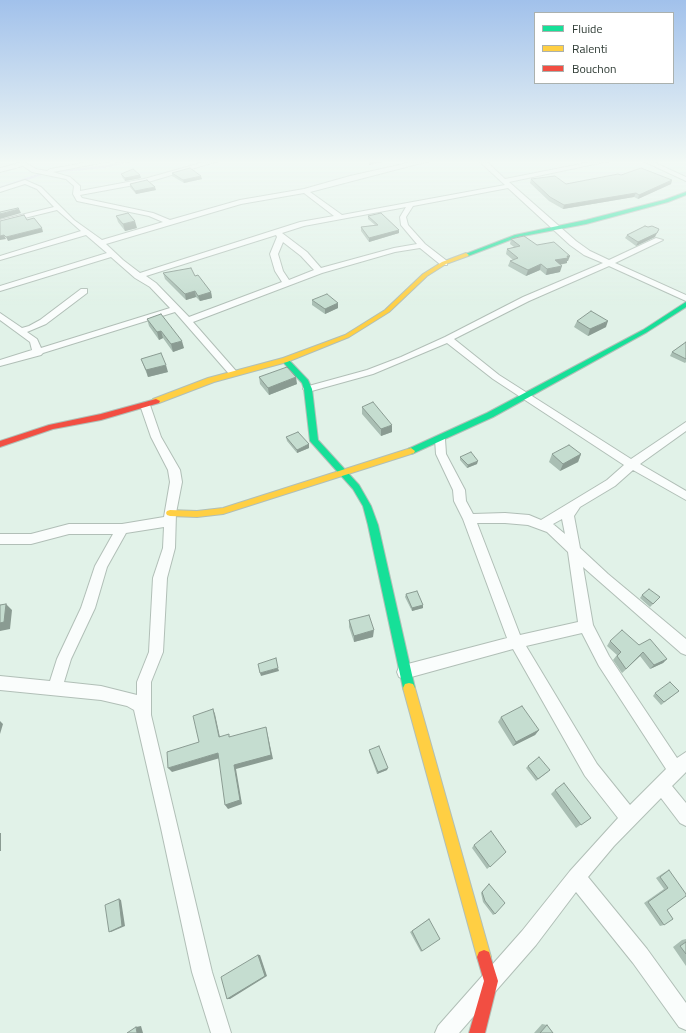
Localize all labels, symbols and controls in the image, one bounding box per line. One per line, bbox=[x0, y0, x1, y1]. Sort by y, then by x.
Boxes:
legend bbox=[534, 12, 674, 84]
text: Fluide bbox=[572, 19, 603, 38]
text: Ralenti bbox=[572, 39, 607, 58]
text: Bouchon bbox=[572, 59, 617, 78]

